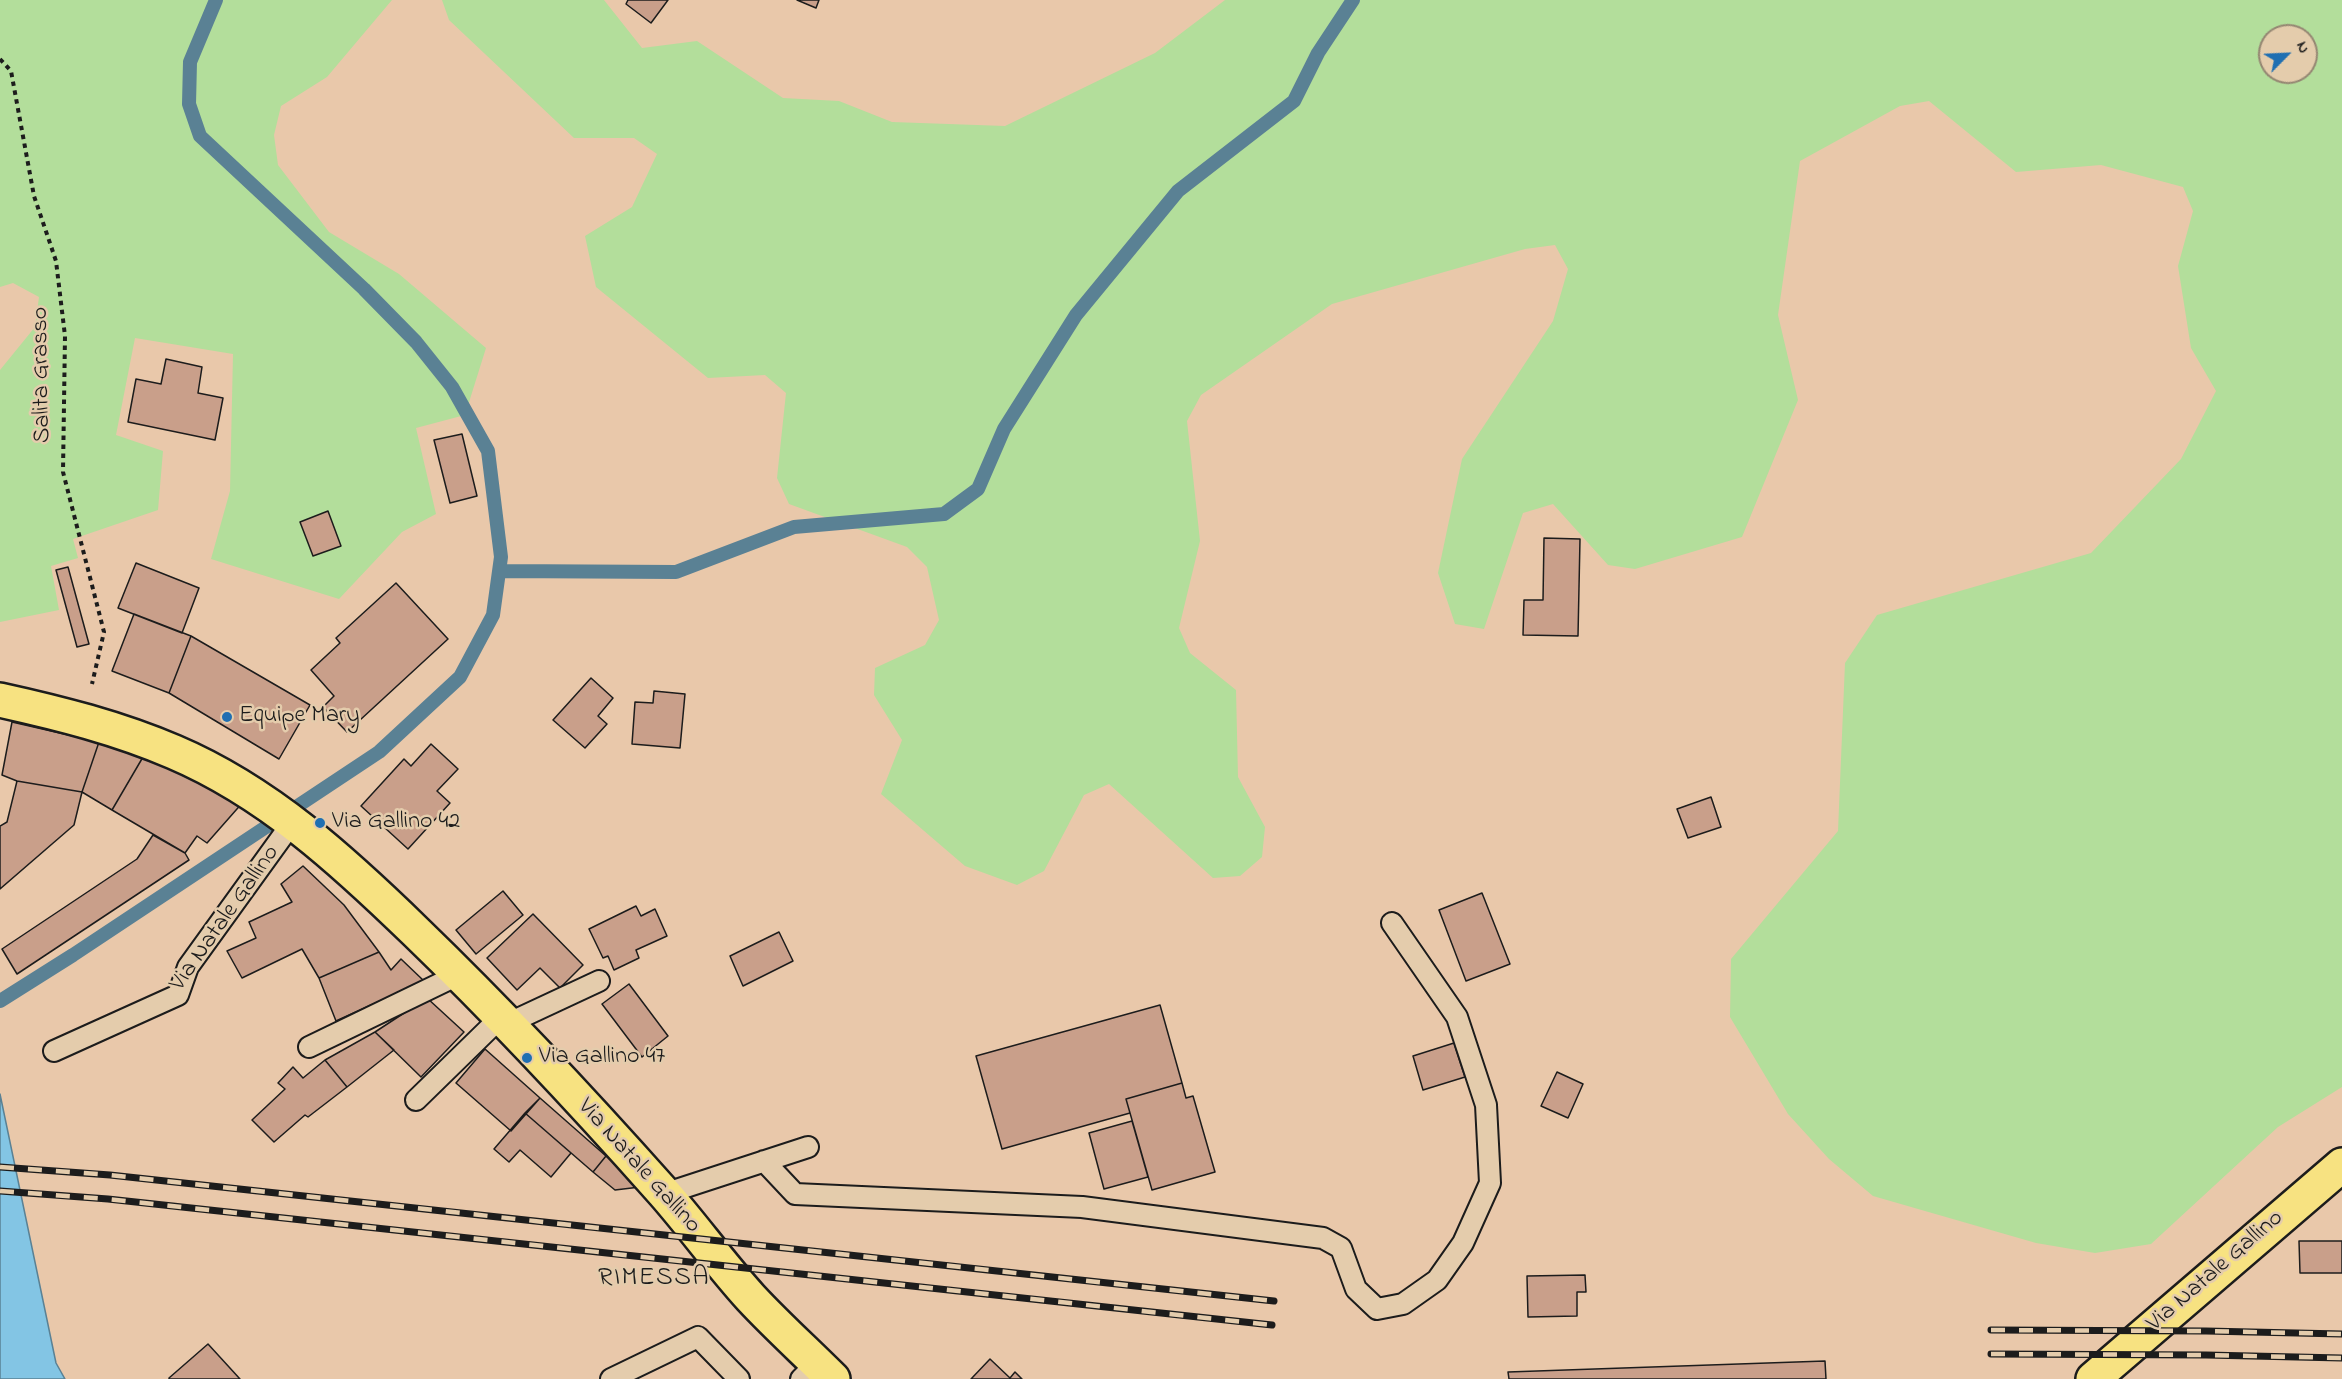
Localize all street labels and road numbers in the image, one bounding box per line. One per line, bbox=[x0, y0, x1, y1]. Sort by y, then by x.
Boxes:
street label: Salita Grasso bbox=[27, 307, 59, 443]
street label: Via Natale Gallino bbox=[165, 841, 287, 997]
street label: Via Natale Gallino bbox=[570, 1094, 706, 1240]
street label: Via Natale Gallino bbox=[2142, 1205, 2290, 1339]

